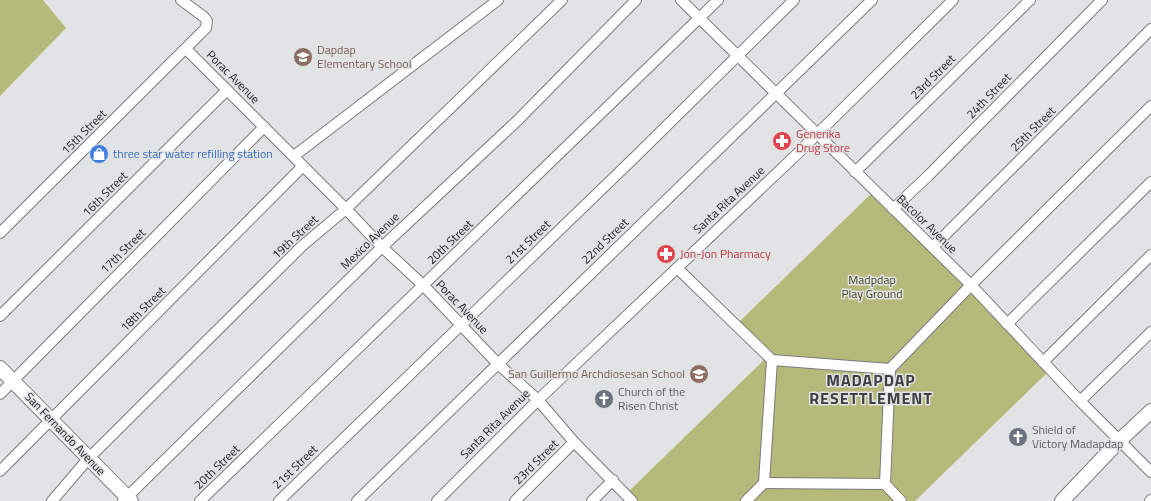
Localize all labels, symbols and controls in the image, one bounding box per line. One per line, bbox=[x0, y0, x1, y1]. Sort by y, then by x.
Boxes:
place label: Dapdap Elementary School bbox=[317, 40, 411, 73]
street label: Porac Avenue bbox=[202, 46, 264, 108]
school or university icon: Dapdap Elementary School bbox=[292, 46, 314, 68]
street label: 23rd Street bbox=[906, 49, 960, 104]
street label: 24th Street bbox=[962, 68, 1016, 123]
street label: 25th Street bbox=[1006, 101, 1060, 156]
street label: 15th Street bbox=[57, 104, 111, 159]
place label: Generika Drug Store bbox=[796, 124, 850, 157]
pharmacy icon: Generika Drug Store bbox=[771, 130, 793, 152]
shop icon: three star water refilling station bbox=[88, 143, 110, 165]
place label: three star water refilling station bbox=[113, 144, 273, 163]
street label: Santa Rita Avenue bbox=[688, 161, 769, 238]
street label: 16th Street bbox=[78, 166, 132, 221]
street label: Bacolor Avenue bbox=[893, 190, 962, 258]
street label: Mexico Avenue bbox=[336, 207, 404, 274]
street label: 19th Street bbox=[267, 209, 323, 263]
street label: 22nd Street bbox=[577, 212, 633, 268]
street label: 20th Street bbox=[422, 214, 478, 269]
street label: 21st Street bbox=[501, 215, 555, 268]
street label: 17th Street bbox=[96, 223, 150, 278]
pharmacy icon: Jon-Jon Pharmacy bbox=[655, 243, 677, 265]
place label: Jon-Jon Pharmacy bbox=[680, 244, 771, 263]
park label: Madpdap Play Ground bbox=[841, 270, 903, 303]
street label: Porac Avenue bbox=[432, 275, 493, 338]
street label: 18th Street bbox=[116, 281, 170, 336]
school or university icon: San Guillermo Archdiosesan School bbox=[688, 363, 710, 385]
place label: San Guillermo Archdiosesan School bbox=[508, 364, 685, 383]
district label: MADAPDAP RESETTLEMENT bbox=[809, 368, 933, 410]
place label: Church of the Risen Christ bbox=[618, 382, 685, 415]
street label: Santa Rita Avenue bbox=[455, 384, 534, 463]
street label: San Fernando Avenue bbox=[20, 388, 110, 480]
church icon: Church of the Risen Christ bbox=[593, 388, 615, 410]
place label: Shield of Victory Madapdap bbox=[1032, 420, 1123, 453]
church icon: Shield of Victory Madapdap bbox=[1007, 426, 1029, 448]
street label: 23rd Street bbox=[509, 434, 563, 489]
street label: 20th Street bbox=[189, 439, 245, 494]
street label: 21st Street bbox=[268, 440, 322, 493]

